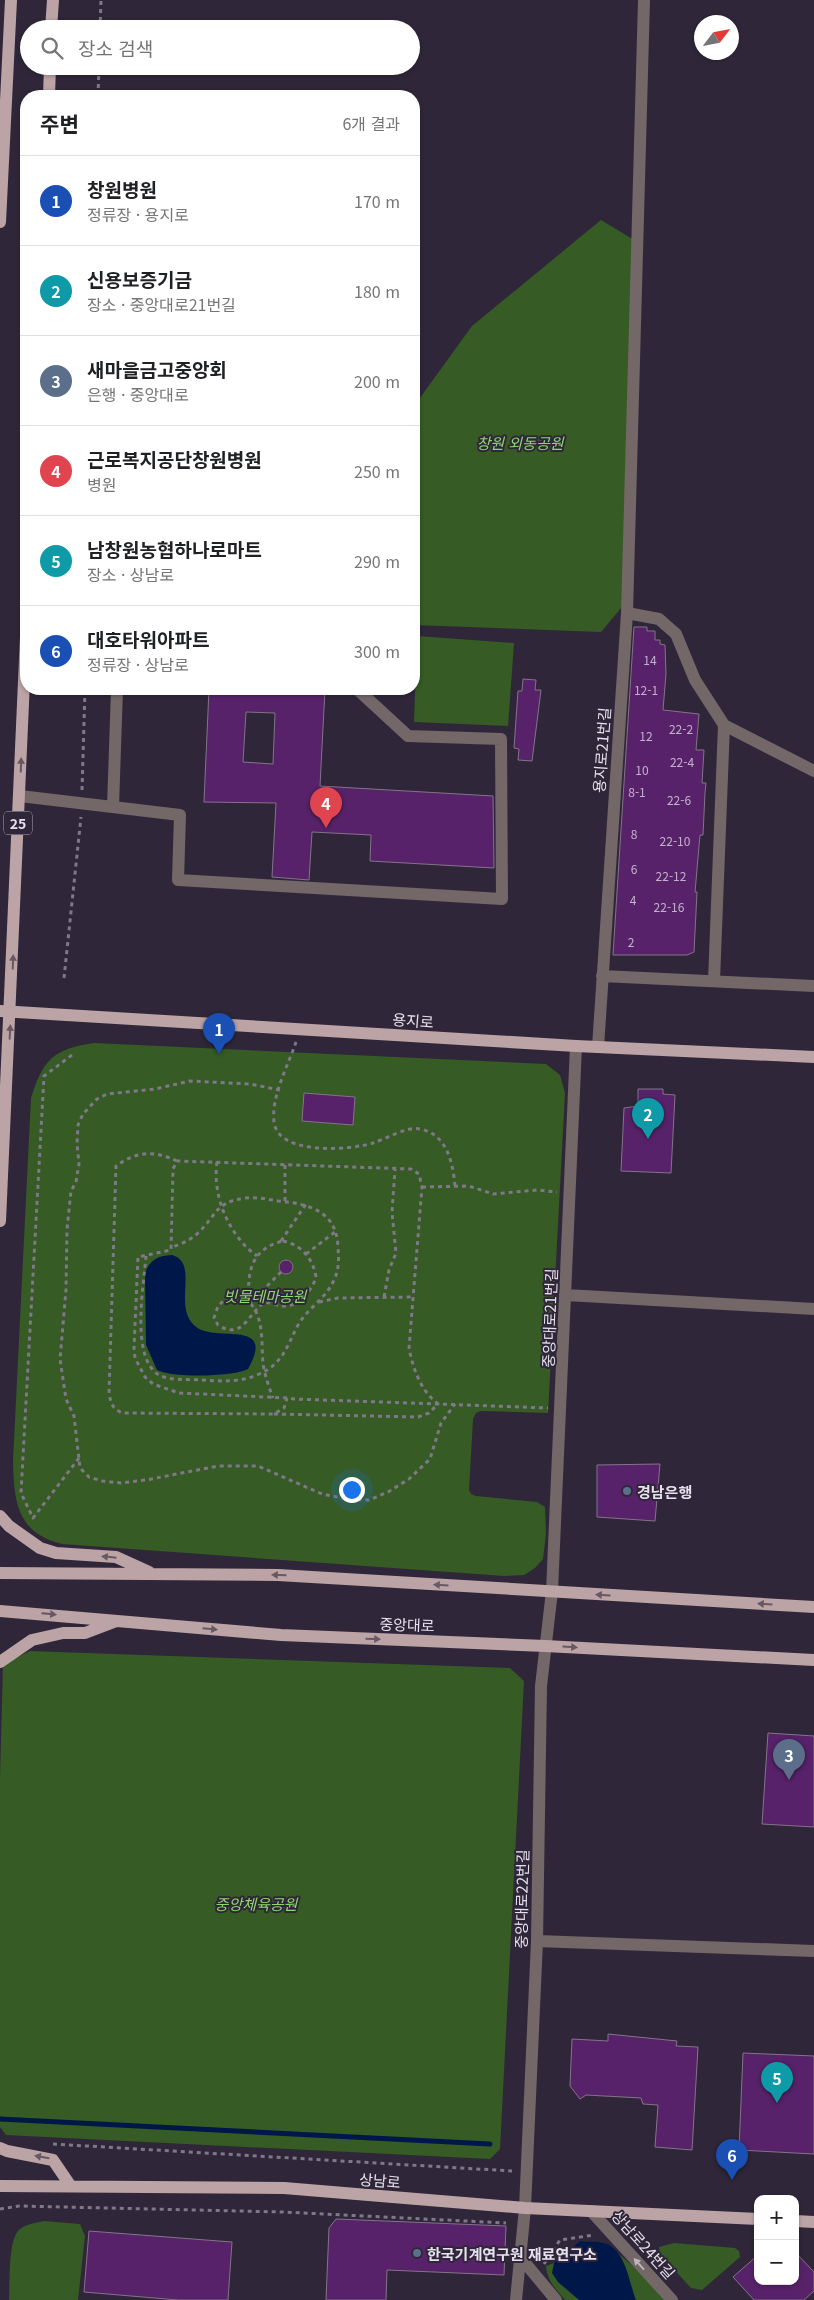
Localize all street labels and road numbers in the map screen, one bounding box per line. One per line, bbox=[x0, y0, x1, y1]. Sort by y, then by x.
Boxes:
street label: 용지로21번길 bbox=[588, 707, 614, 793]
road number: 25 bbox=[4, 811, 32, 834]
street label: 용지로 bbox=[392, 1008, 434, 1032]
street label: 중앙대로21번길 bbox=[537, 1268, 561, 1368]
street label: 중앙대로 bbox=[379, 1613, 435, 1635]
street label: 중앙대로22번길 bbox=[510, 1849, 532, 1949]
street label: 상남로 bbox=[358, 2168, 402, 2192]
street label: 상남로24번길 bbox=[608, 2205, 680, 2283]

